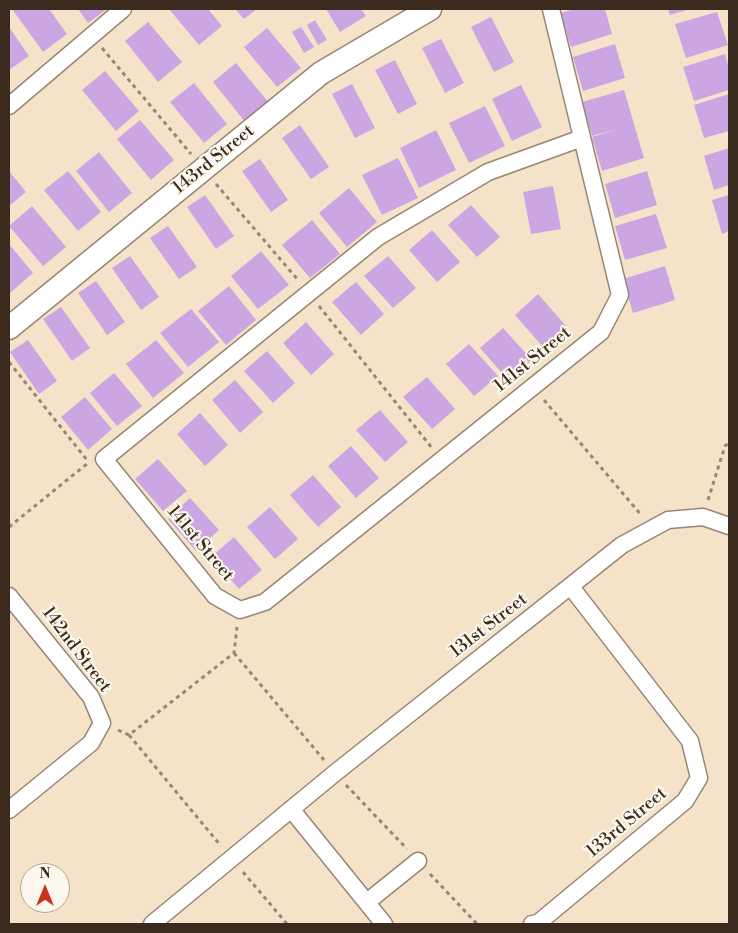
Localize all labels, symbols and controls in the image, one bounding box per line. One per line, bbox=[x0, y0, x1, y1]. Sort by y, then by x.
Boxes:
street label: 143rd Street bbox=[169, 121, 259, 199]
street label: 141st Street bbox=[490, 323, 576, 397]
street label: 141st Street bbox=[162, 502, 238, 586]
street label: 131st Street bbox=[446, 589, 532, 663]
street label: 142nd Street bbox=[37, 603, 115, 697]
street label: 133rd Street bbox=[582, 783, 672, 863]
north arrow bbox=[20, 863, 70, 913]
text: N bbox=[39, 865, 51, 883]

